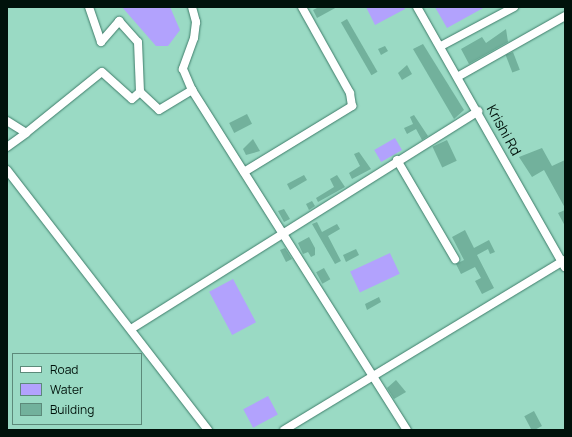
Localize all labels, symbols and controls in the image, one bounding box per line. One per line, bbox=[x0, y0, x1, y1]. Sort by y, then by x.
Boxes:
street label: Krishi Rd bbox=[483, 102, 525, 158]
legend bbox=[12, 353, 142, 425]
text: Road bbox=[50, 361, 78, 378]
text: Water bbox=[50, 381, 83, 398]
text: Building bbox=[50, 401, 94, 418]

